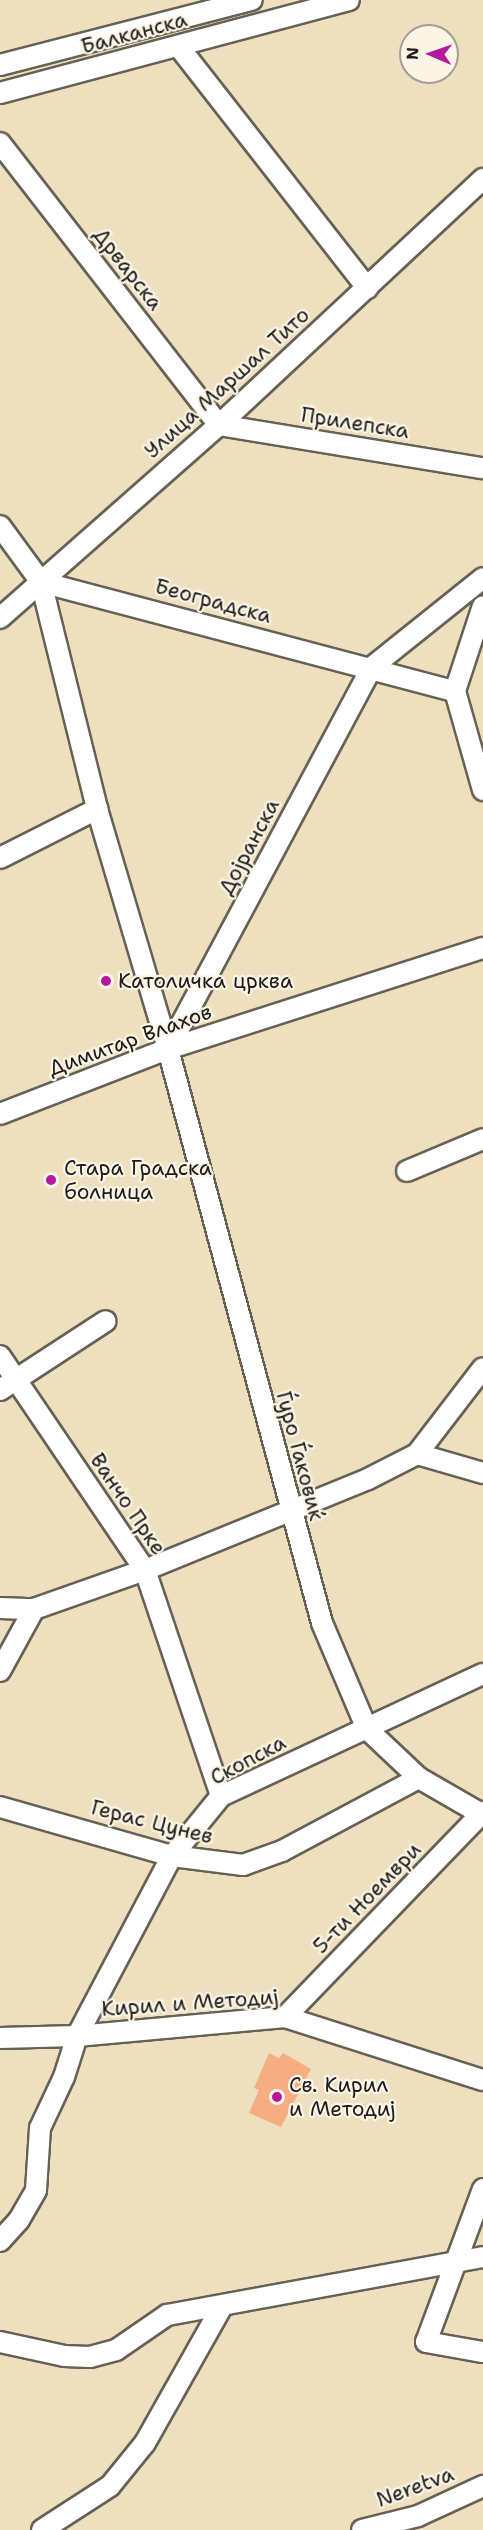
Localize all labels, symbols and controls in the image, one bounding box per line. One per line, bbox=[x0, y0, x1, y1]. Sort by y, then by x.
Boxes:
street label: Балканска bbox=[78, 7, 190, 59]
north arrow bbox=[399, 24, 459, 84]
text: N bbox=[402, 47, 423, 60]
street label: Дрварска bbox=[88, 223, 168, 315]
street label: Улица Маршал Тито bbox=[139, 302, 315, 464]
street label: Прилепска bbox=[299, 402, 411, 444]
street label: Београдска bbox=[152, 573, 274, 629]
street label: Дојранска bbox=[213, 795, 285, 899]
place label: Католичка црква bbox=[118, 968, 293, 994]
marker: Католичка црква bbox=[99, 974, 113, 988]
street label: Димитар Влахов bbox=[45, 999, 215, 1081]
place label: Стара Градска болница bbox=[64, 1155, 212, 1205]
marker: Стара Градска болница bbox=[42, 1171, 60, 1189]
street label: Ѓуро Ѓаковиќ bbox=[271, 1389, 329, 1523]
street label: Ванчо Прке bbox=[85, 1448, 171, 1560]
street label: Скопска bbox=[206, 1730, 290, 1790]
street label: Герас Цунев bbox=[88, 1795, 216, 1849]
street label: 5-ти Ноември bbox=[308, 1837, 426, 1959]
street label: Кирил и Методиј bbox=[101, 1984, 279, 2022]
place label: Св. Кирил и Методиј bbox=[289, 2072, 396, 2122]
marker: Св. Кирил и Методиј bbox=[270, 2090, 284, 2104]
street label: Neretva bbox=[373, 2461, 457, 2513]

